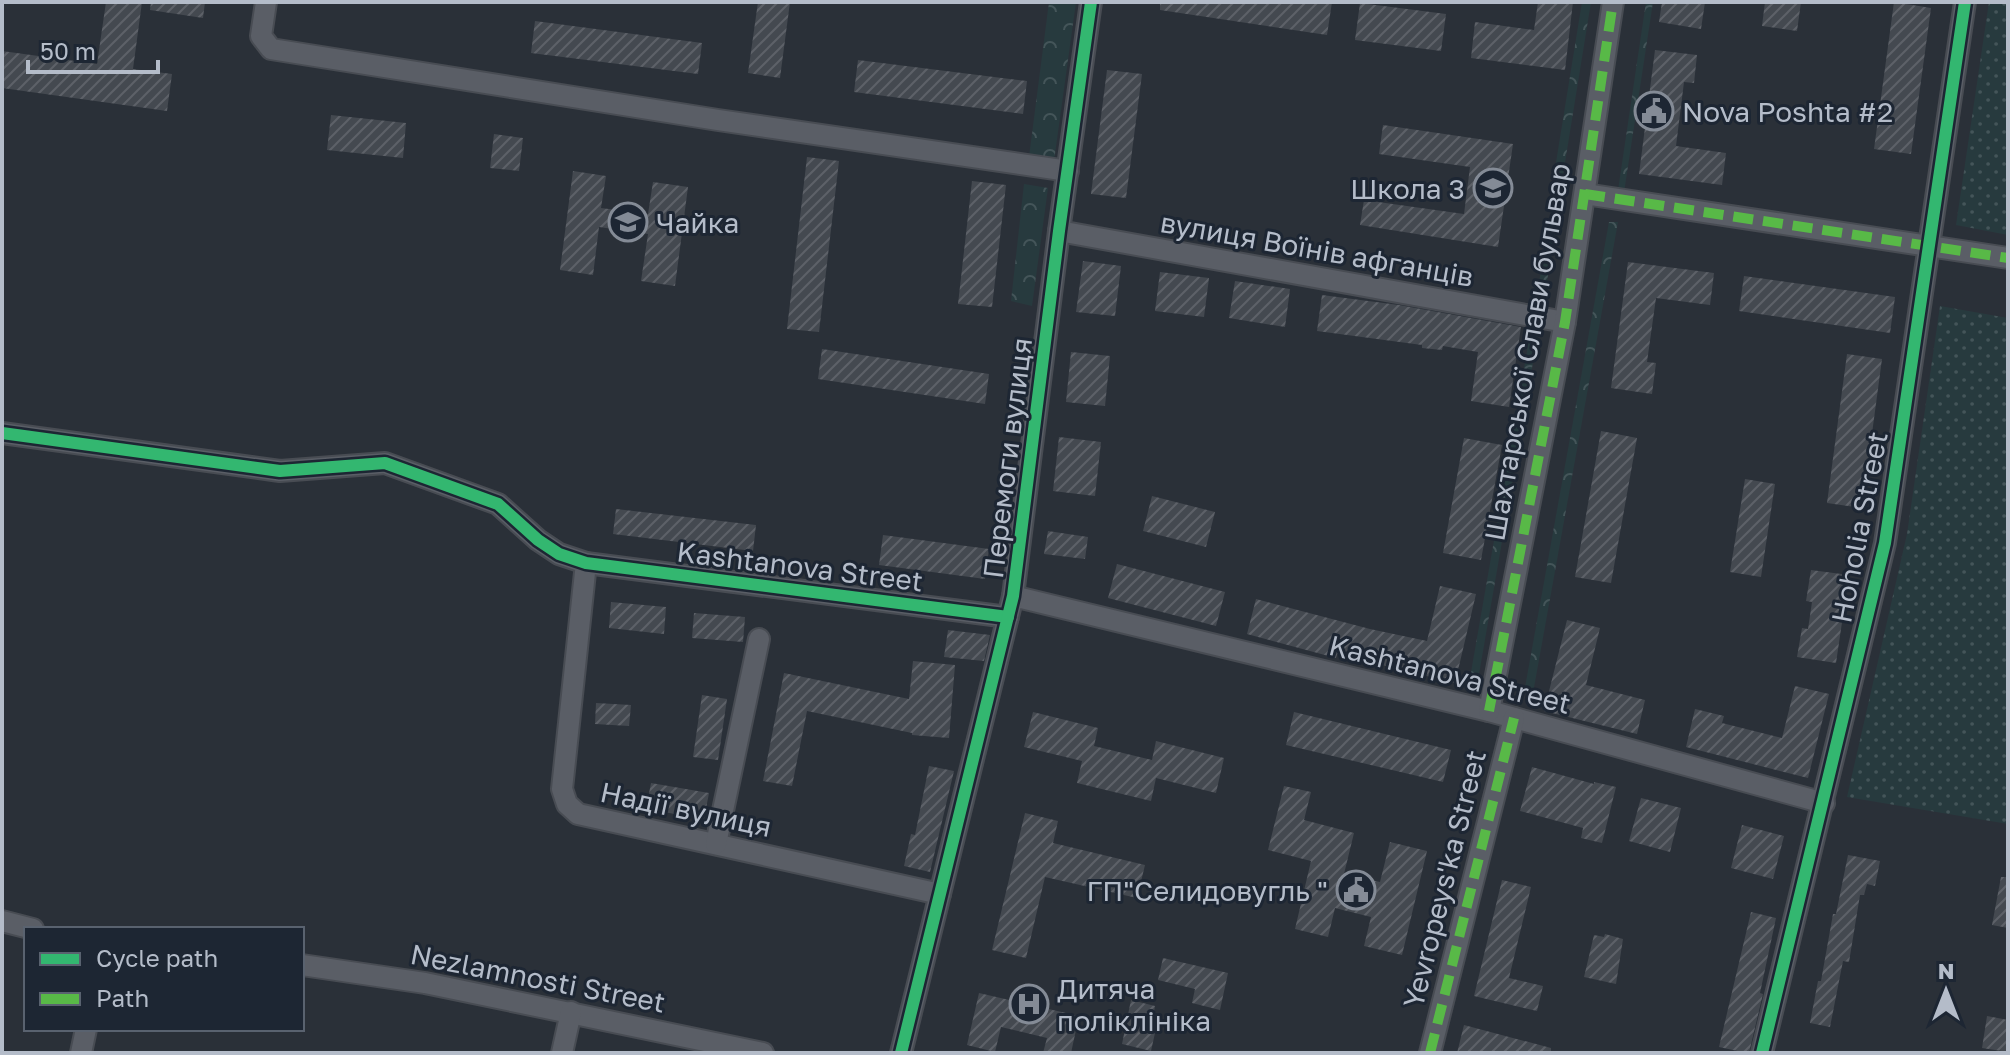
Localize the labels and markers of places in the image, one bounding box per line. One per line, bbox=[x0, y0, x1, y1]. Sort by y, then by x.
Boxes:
public building icon: Nova Poshta #2 bbox=[1633, 90, 1675, 132]
place label: Nova Poshta #2 bbox=[1682, 95, 1893, 128]
school or university icon: Школа 3 bbox=[1472, 167, 1514, 209]
place label: Школа 3 bbox=[1350, 172, 1465, 205]
school or university icon: Чайка bbox=[607, 201, 649, 243]
place label: Чайка bbox=[656, 206, 739, 239]
public building icon: ГП"Селидовугль " bbox=[1335, 869, 1377, 911]
place label: ГП"Селидовугль " bbox=[1086, 874, 1328, 907]
place label: Дитяча поліклініка bbox=[1057, 972, 1211, 1037]
hospital icon: Дитяча поліклініка bbox=[1008, 983, 1050, 1025]

